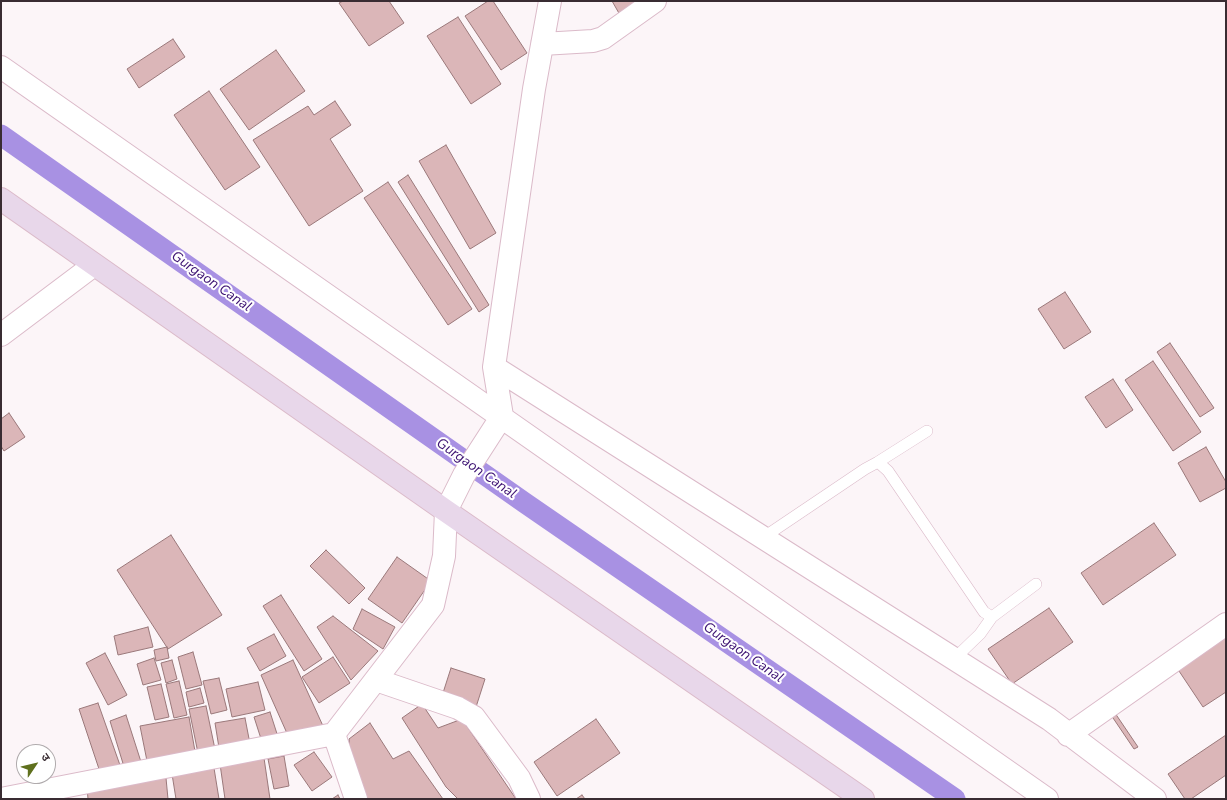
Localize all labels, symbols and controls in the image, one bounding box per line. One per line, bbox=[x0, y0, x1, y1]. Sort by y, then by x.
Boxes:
water label: Gurgaon Canal bbox=[168, 248, 254, 316]
water label: Gurgaon Canal bbox=[433, 435, 519, 503]
water label: Gurgaon Canal bbox=[700, 619, 786, 687]
north arrow bbox=[16, 744, 56, 784]
text: उ bbox=[37, 750, 53, 764]

